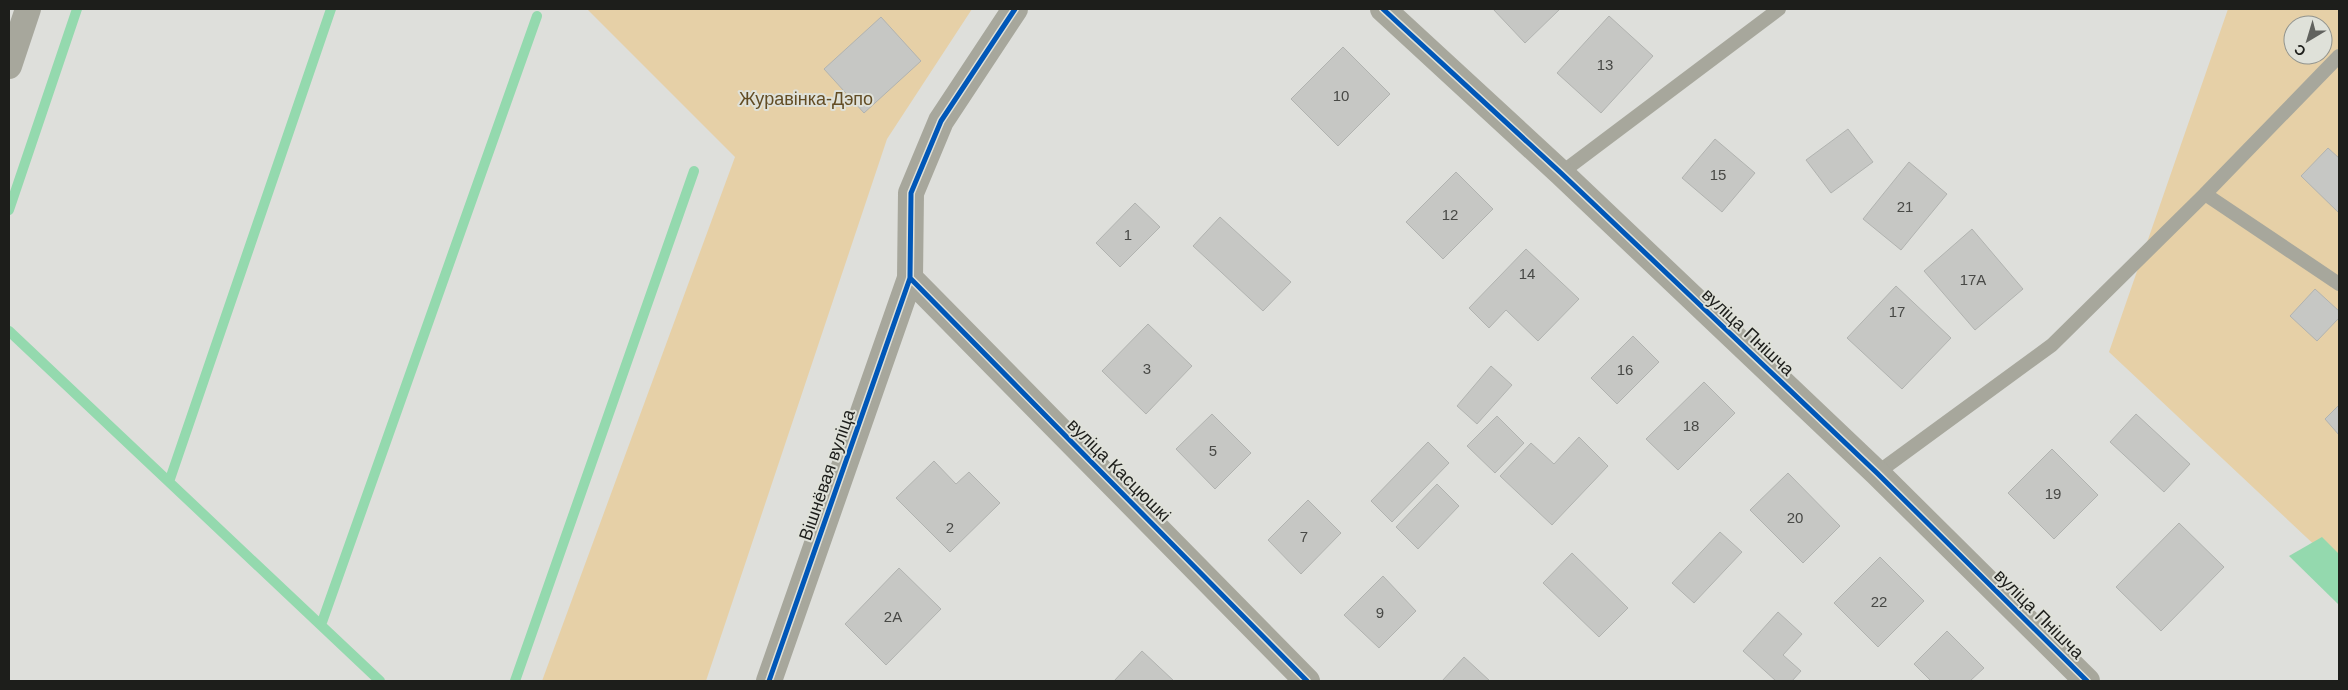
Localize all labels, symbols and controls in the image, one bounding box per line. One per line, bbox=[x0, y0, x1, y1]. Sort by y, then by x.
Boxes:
north arrow bbox=[2283, 15, 2333, 65]
text: С bbox=[2291, 41, 2309, 60]
house number: 13 bbox=[1597, 56, 1613, 73]
house number: 10 bbox=[1333, 87, 1349, 104]
park label: Журавінка-Дэпо bbox=[739, 89, 873, 109]
house number: 15 bbox=[1710, 166, 1726, 183]
house number: 21 bbox=[1897, 198, 1913, 215]
house number: 12 bbox=[1442, 206, 1458, 223]
house number: 1 bbox=[1124, 226, 1132, 243]
house number: 14 bbox=[1519, 265, 1535, 282]
house number: 17А bbox=[1960, 271, 1986, 288]
street label: вуліца Пнішча bbox=[1698, 284, 1799, 380]
house number: 17 bbox=[1889, 303, 1905, 320]
house number: 3 bbox=[1143, 360, 1151, 377]
house number: 16 bbox=[1617, 361, 1633, 378]
street label: Вішнёвая вуліца bbox=[795, 406, 859, 543]
street label: вуліца Касцюшкі bbox=[1063, 414, 1175, 526]
house number: 18 bbox=[1683, 417, 1699, 434]
house number: 5 bbox=[1209, 442, 1217, 459]
house number: 19 bbox=[2045, 485, 2061, 502]
house number: 20 bbox=[1787, 509, 1803, 526]
house number: 2 bbox=[946, 519, 954, 536]
house number: 7 bbox=[1300, 528, 1308, 545]
street label: вуліца Пнішча bbox=[1990, 565, 2089, 664]
house number: 22 bbox=[1871, 593, 1887, 610]
house number: 9 bbox=[1376, 604, 1384, 621]
house number: 2А bbox=[884, 608, 902, 625]

